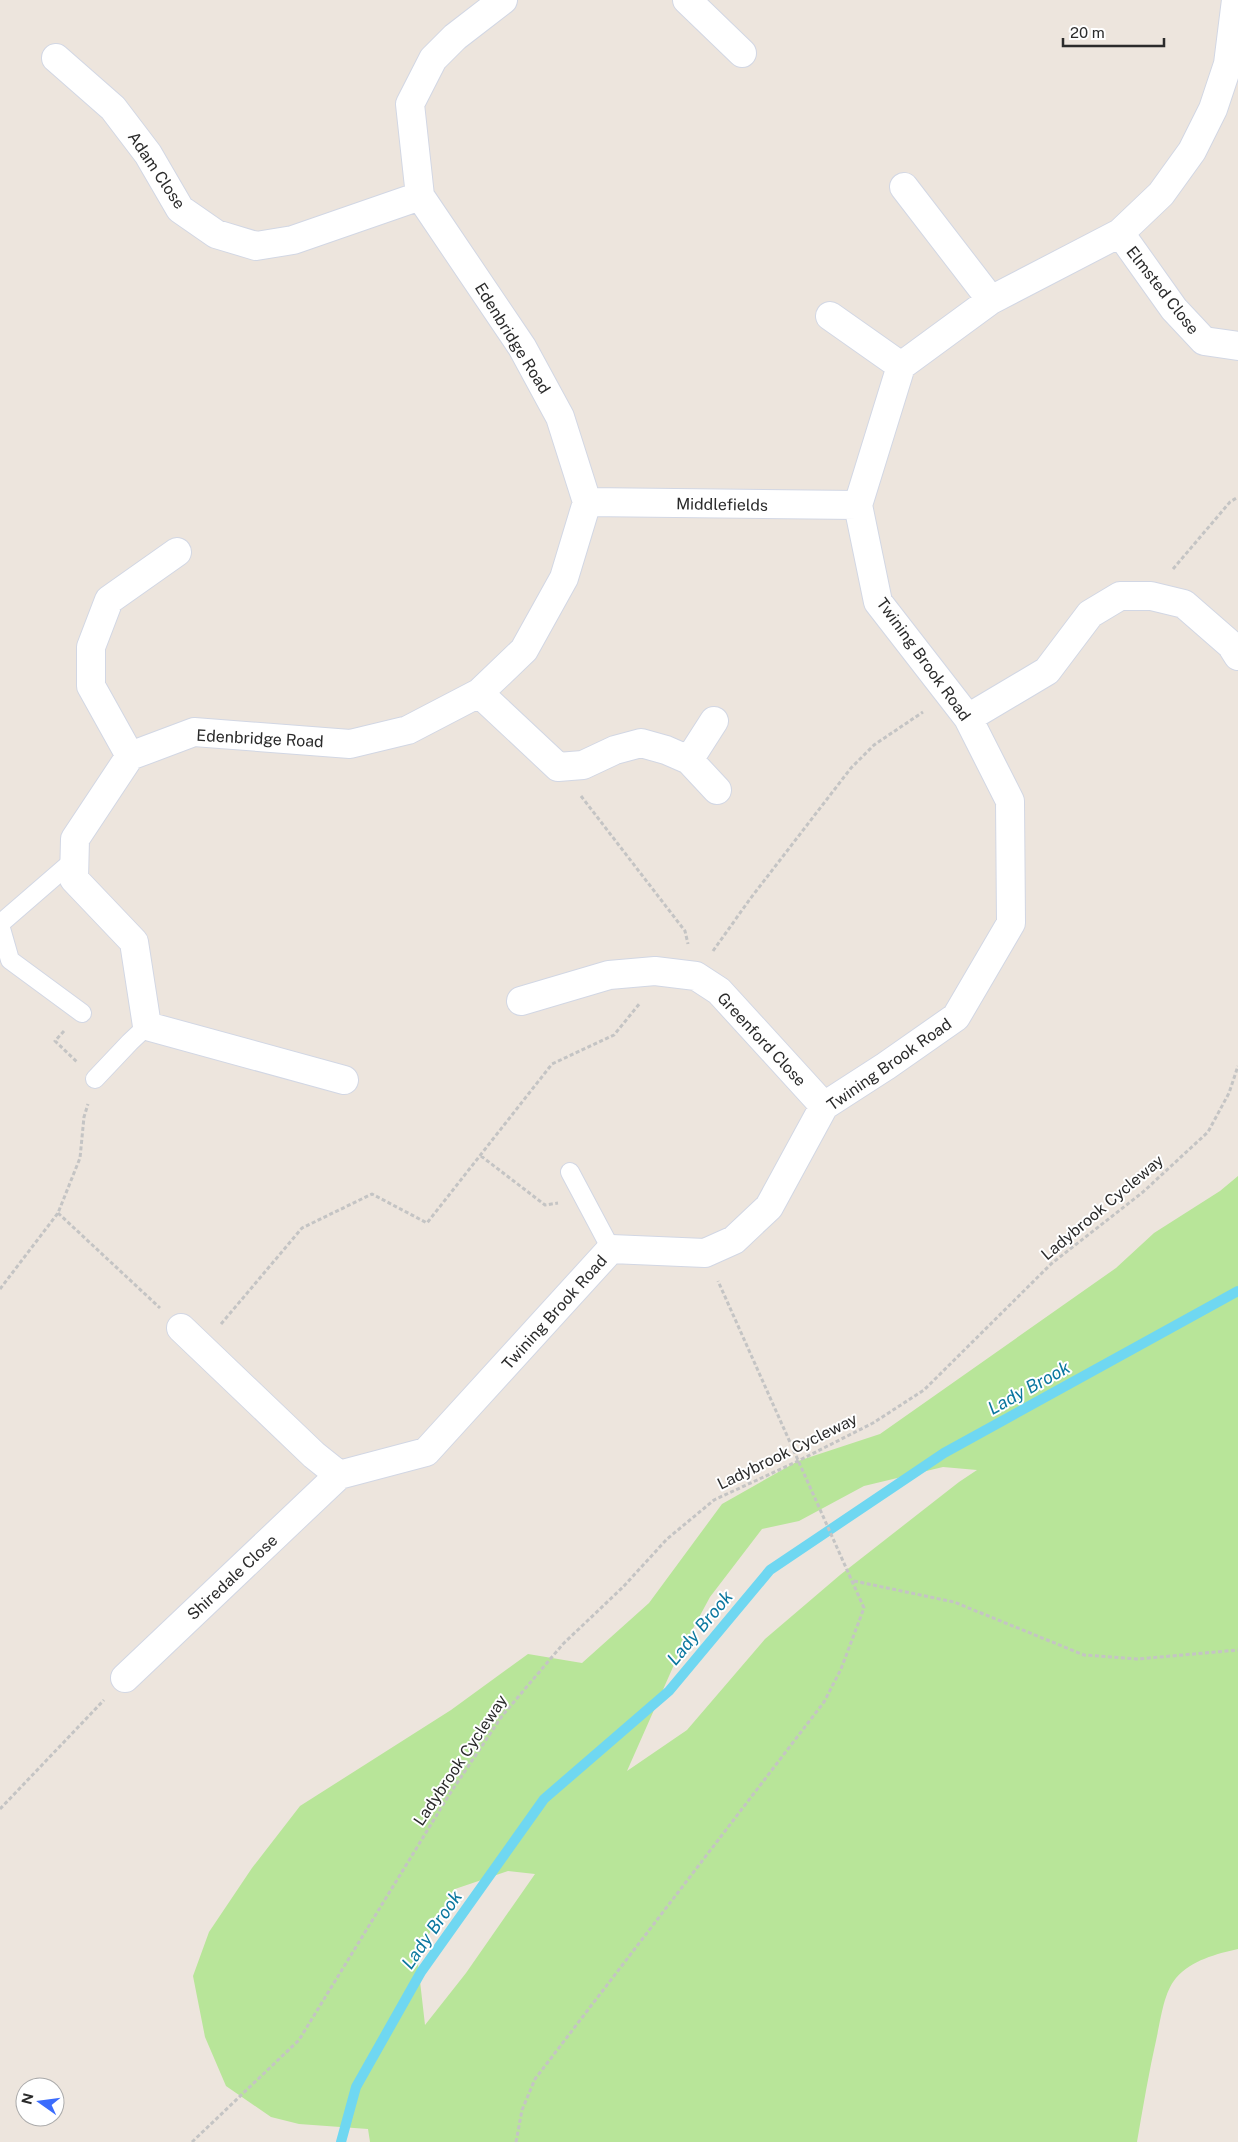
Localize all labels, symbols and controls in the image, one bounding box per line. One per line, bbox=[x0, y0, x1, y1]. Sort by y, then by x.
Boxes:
scale bar bbox=[1063, 15, 1164, 47]
text: 20 m bbox=[1070, 24, 1105, 41]
street label: Adam Close bbox=[124, 128, 189, 212]
street label: Elmsted Close bbox=[1122, 243, 1203, 338]
street label: Edenbridge Road bbox=[471, 279, 554, 397]
street label: Middlefields bbox=[676, 494, 768, 515]
street label: Twining Brook Road bbox=[873, 594, 975, 725]
street label: Edenbridge Road bbox=[196, 726, 324, 751]
street label: Greenford Close bbox=[713, 988, 810, 1090]
street label: Twining Brook Road bbox=[823, 1014, 955, 1114]
street label: Ladybrook Cycleway bbox=[1037, 1151, 1168, 1264]
street label: Twining Brook Road bbox=[498, 1251, 611, 1373]
water label: Lady Brook bbox=[984, 1356, 1074, 1419]
street label: Ladybrook Cycleway bbox=[714, 1409, 861, 1494]
street label: Shiredale Close bbox=[183, 1531, 281, 1624]
water label: Lady Brook bbox=[662, 1586, 737, 1669]
street label: Ladybrook Cycleway bbox=[410, 1691, 511, 1829]
water label: Lady Brook bbox=[397, 1886, 466, 1973]
north arrow bbox=[15, 2077, 65, 2127]
text: N bbox=[18, 2092, 36, 2106]

